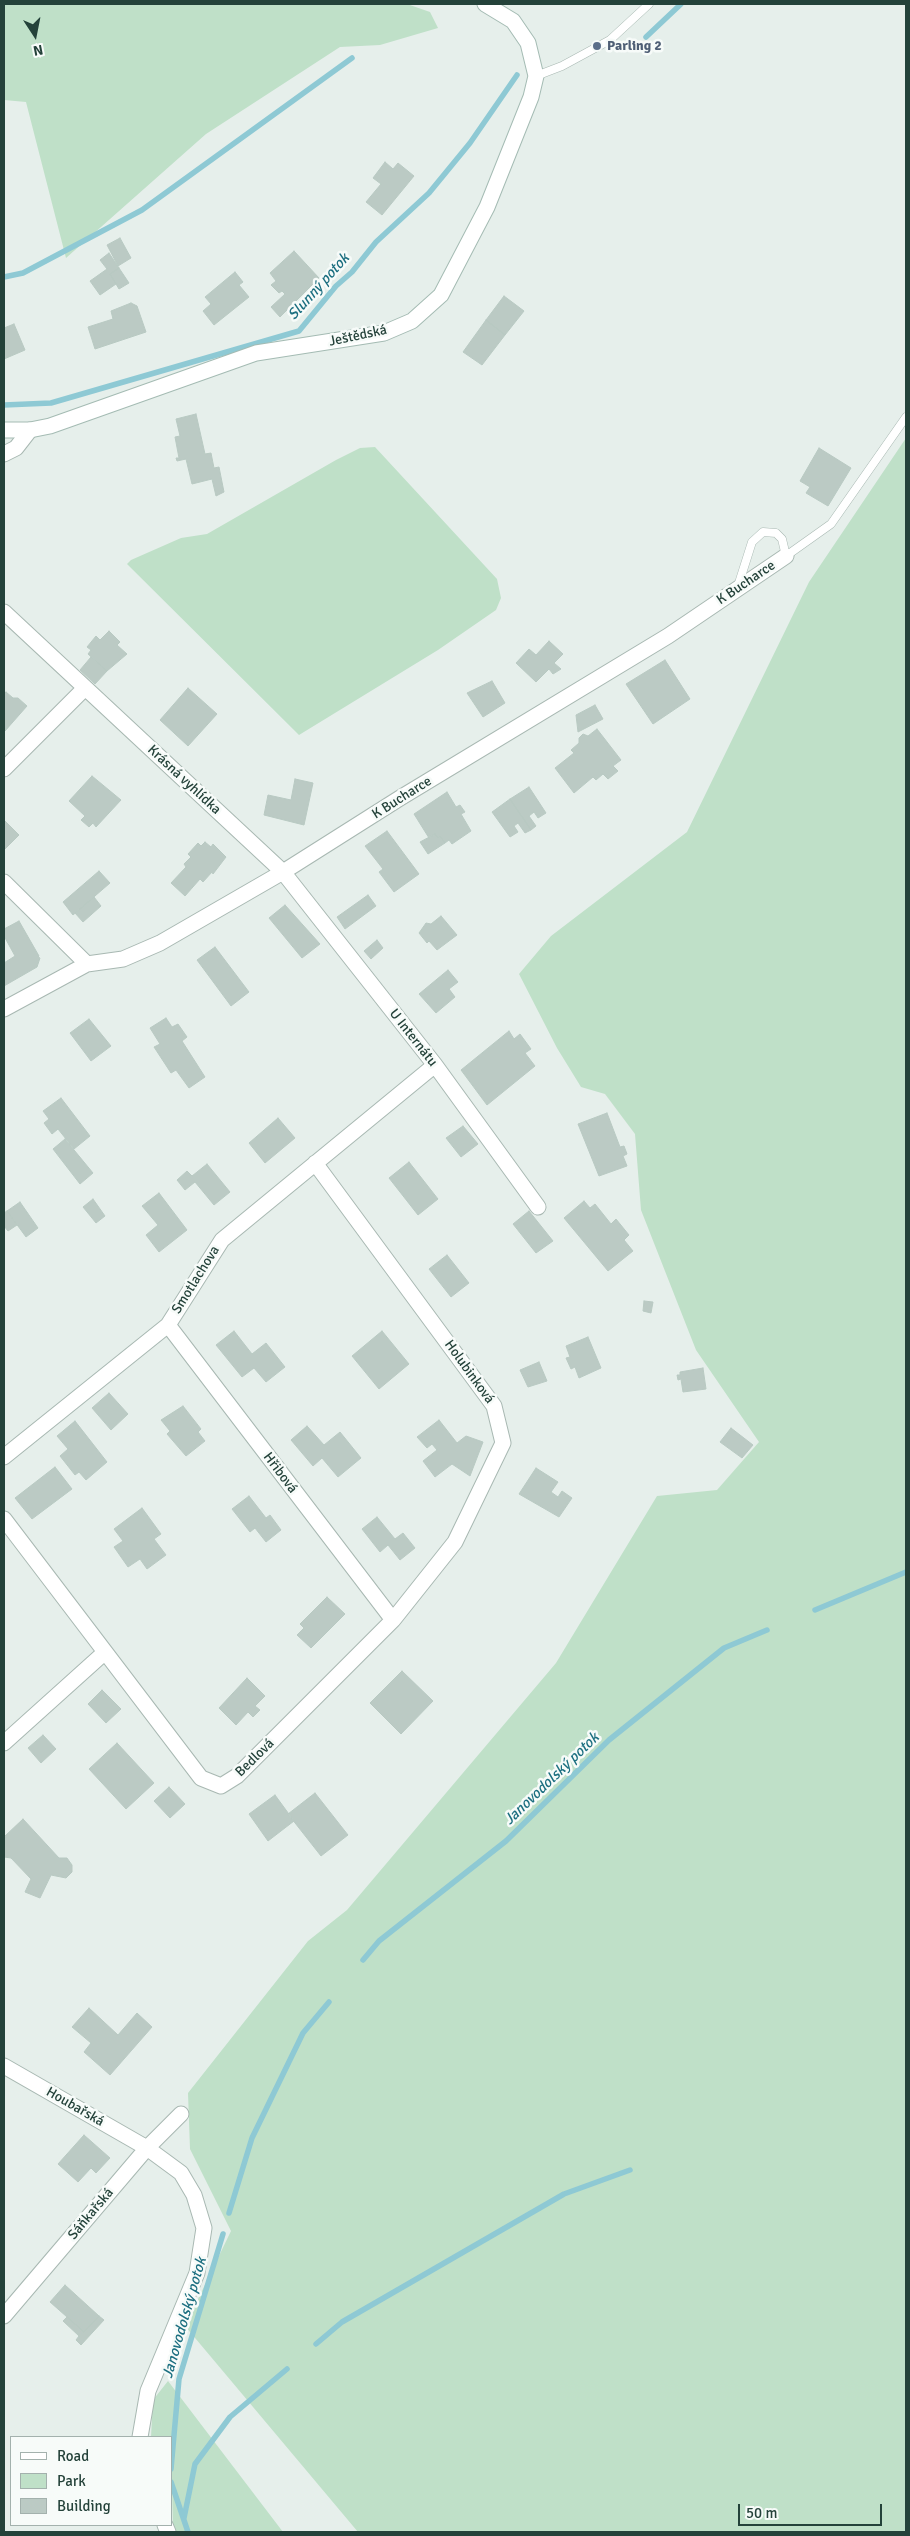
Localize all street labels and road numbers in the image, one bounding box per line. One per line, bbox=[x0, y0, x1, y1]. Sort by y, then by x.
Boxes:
street label: Ještědská bbox=[327, 322, 389, 350]
street label: K Bucharce bbox=[713, 557, 779, 609]
street label: Krásná vyhlídka bbox=[144, 742, 224, 818]
street label: K Bucharce bbox=[369, 773, 435, 823]
street label: U Internátu bbox=[385, 1006, 441, 1070]
street label: Smotlachova bbox=[168, 1243, 224, 1317]
street label: Holubinková bbox=[440, 1337, 498, 1407]
street label: Hřibová bbox=[259, 1449, 301, 1497]
street label: Bedlová bbox=[232, 1735, 278, 1781]
street label: Houbařská bbox=[43, 2084, 107, 2130]
street label: Sáňkařská bbox=[65, 2185, 117, 2243]

